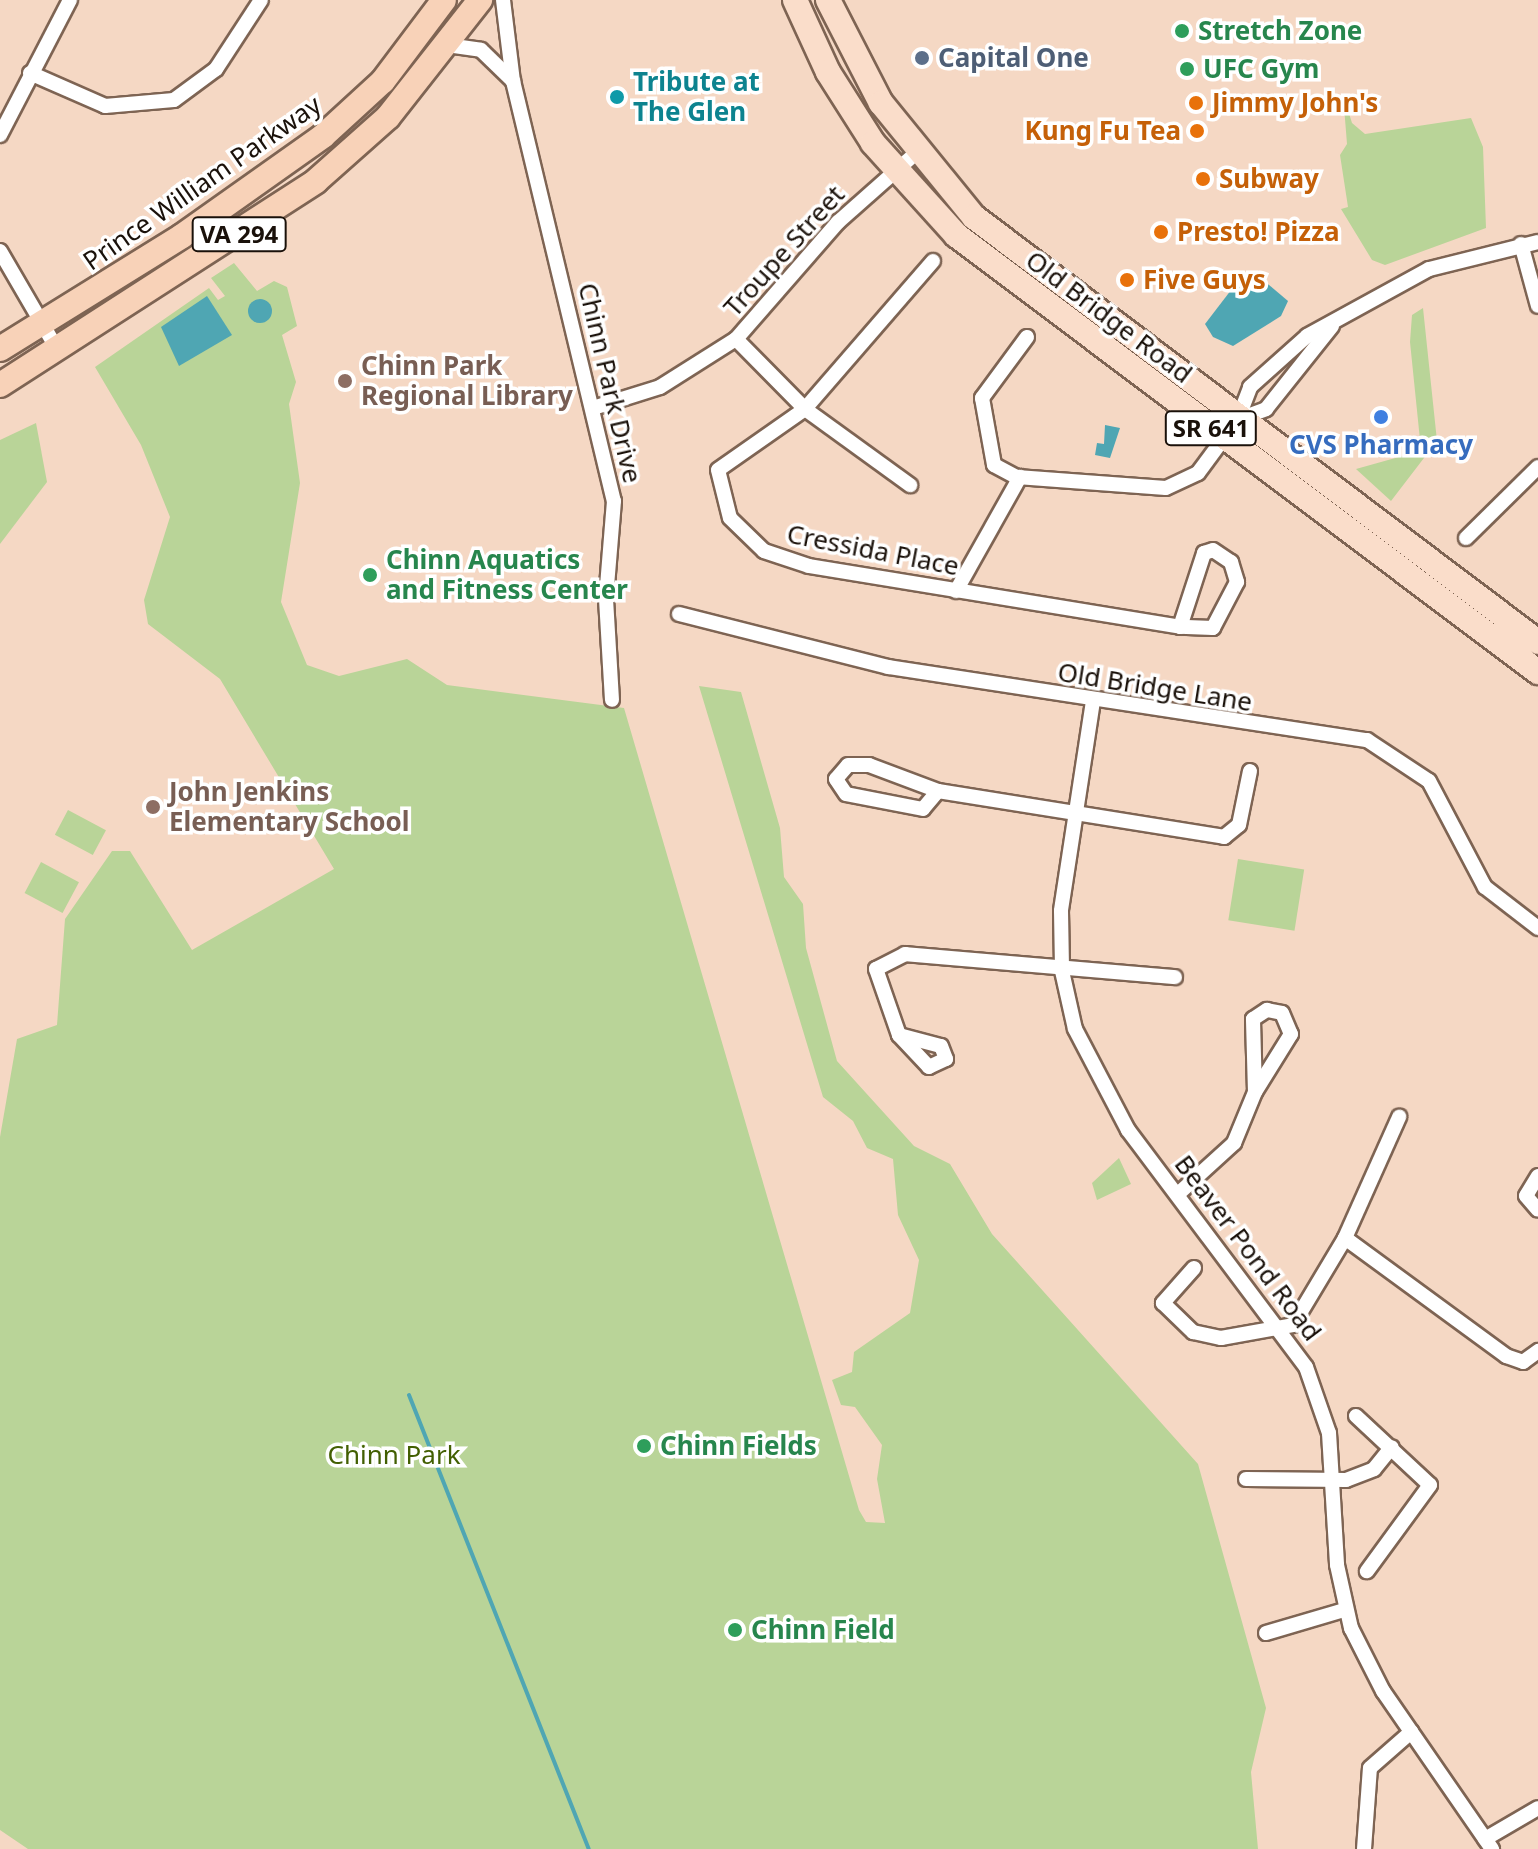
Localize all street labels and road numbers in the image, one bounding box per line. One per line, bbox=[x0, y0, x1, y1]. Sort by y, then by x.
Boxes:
street label: Prince William Parkway bbox=[77, 89, 327, 277]
street label: Troupe Street bbox=[717, 179, 851, 323]
road number: VA 294 bbox=[191, 214, 287, 254]
street label: Old Bridge Road bbox=[1020, 244, 1198, 390]
street label: Chinn Park Drive bbox=[572, 280, 648, 486]
road number: SR 641 bbox=[1163, 408, 1259, 448]
street label: Cressida Place bbox=[784, 518, 962, 582]
street label: Old Bridge Lane bbox=[1056, 656, 1254, 718]
street label: Beaver Pond Road bbox=[1168, 1149, 1328, 1347]

